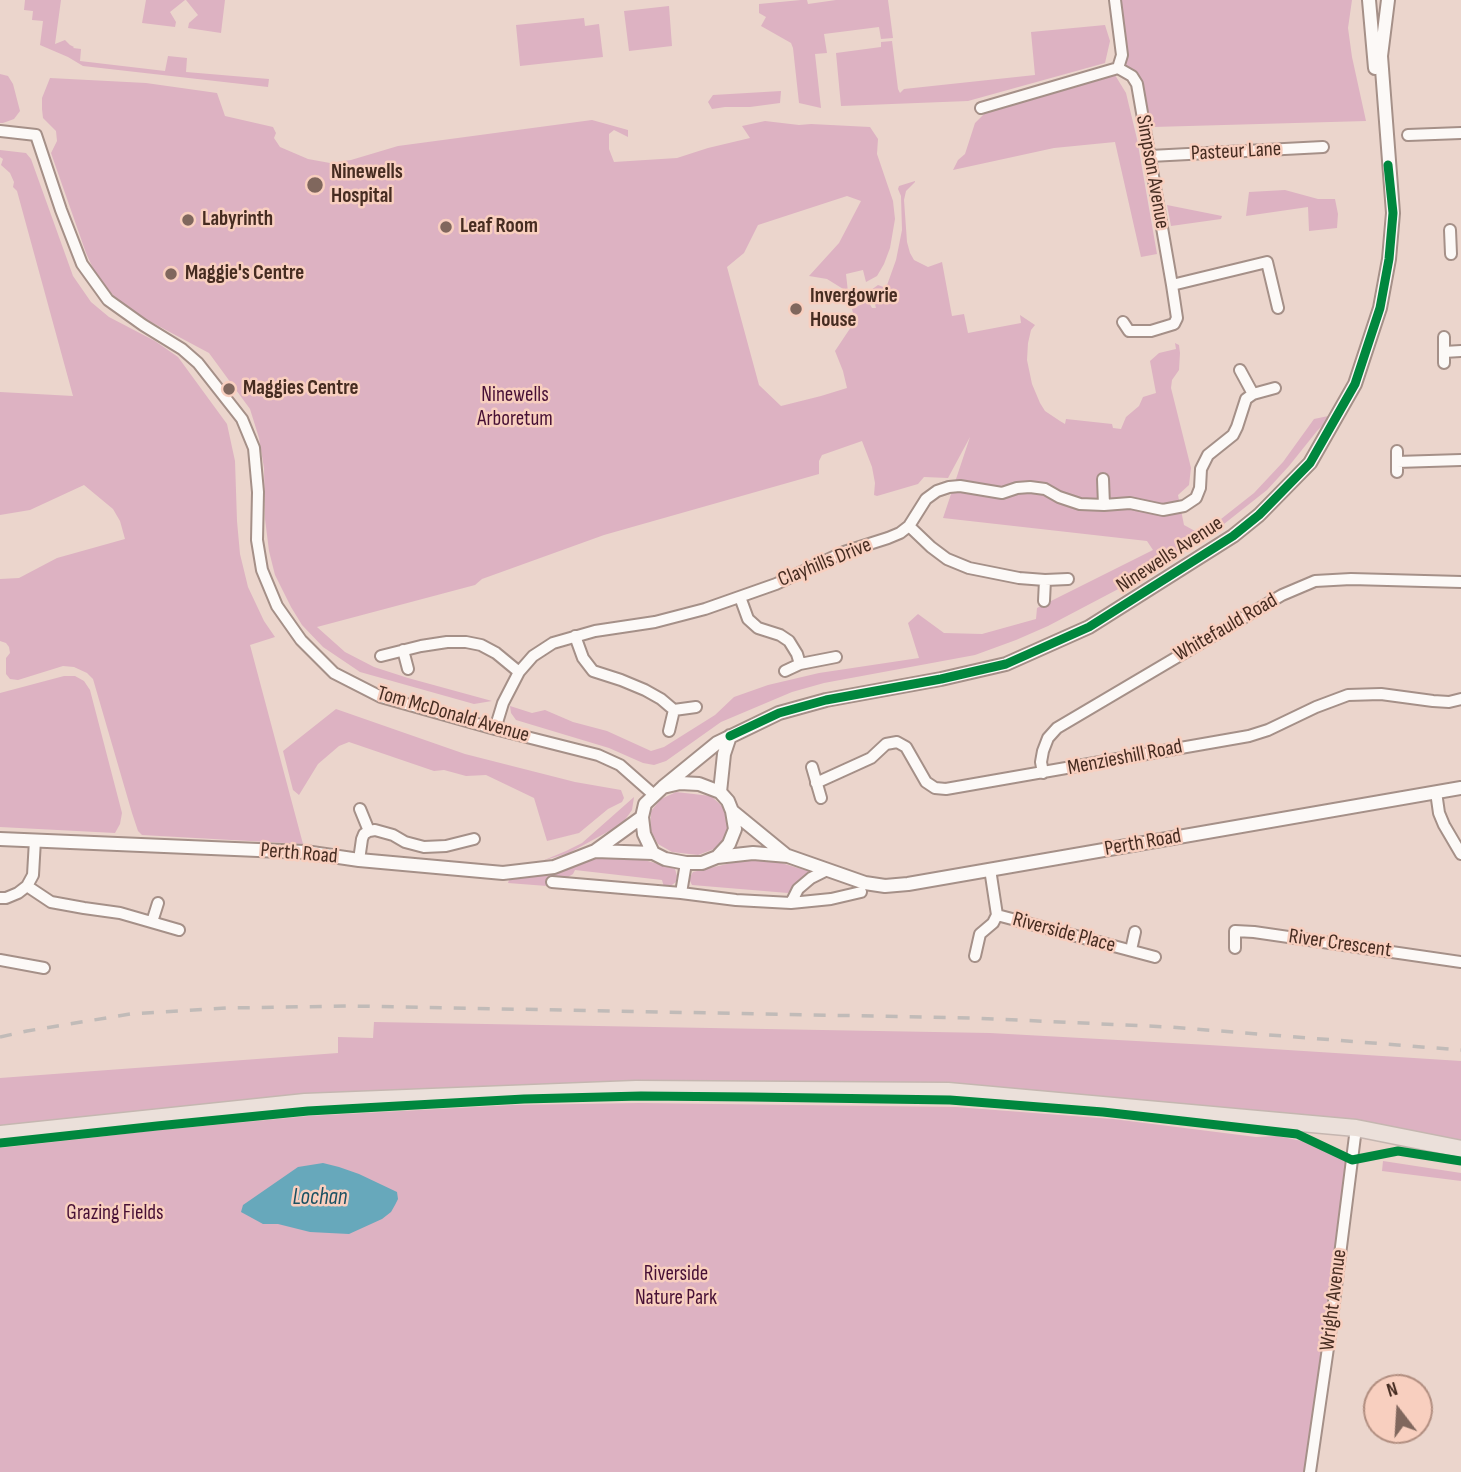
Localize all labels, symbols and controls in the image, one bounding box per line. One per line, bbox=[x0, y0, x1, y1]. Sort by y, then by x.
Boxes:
street label: Simpson Avenue bbox=[1130, 113, 1174, 231]
street label: Pasteur Lane bbox=[1190, 137, 1282, 167]
place label: Ninewells Hospital bbox=[331, 160, 403, 210]
marker: Ninewells Hospital bbox=[305, 175, 325, 195]
place label: Labyrinth bbox=[202, 207, 273, 233]
marker: Labyrinth bbox=[180, 212, 196, 228]
place label: Leaf Room bbox=[460, 214, 538, 240]
marker: Leaf Room bbox=[438, 219, 454, 235]
place label: Maggie's Centre bbox=[185, 261, 304, 287]
marker: Maggie's Centre bbox=[163, 266, 179, 282]
place label: Invergowrie House bbox=[810, 284, 898, 334]
marker: Invergowrie House bbox=[788, 301, 804, 317]
place label: Maggies Centre bbox=[243, 376, 358, 402]
marker: Maggies Centre bbox=[221, 381, 237, 397]
park label: Ninewells Arboretum bbox=[477, 383, 553, 433]
street label: Ninewells Avenue bbox=[1112, 511, 1228, 599]
street label: Clayhills Drive bbox=[775, 533, 875, 593]
street label: Whitefauld Road bbox=[1170, 588, 1282, 668]
street label: Tom McDonald Avenue bbox=[374, 681, 532, 749]
street label: Menzieshill Road bbox=[1065, 735, 1185, 781]
street label: Perth Road bbox=[1103, 824, 1183, 862]
street label: Perth Road bbox=[259, 838, 339, 870]
street label: Riverside Place bbox=[1010, 907, 1118, 959]
street label: River Crescent bbox=[1287, 924, 1393, 964]
water label: Lochan bbox=[292, 1184, 348, 1212]
park label: Grazing Fields bbox=[66, 1201, 164, 1227]
street label: Wright Avenue bbox=[1315, 1248, 1353, 1352]
park label: Riverside Nature Park bbox=[635, 1262, 717, 1312]
north arrow bbox=[1363, 1374, 1433, 1444]
text: N bbox=[1384, 1378, 1401, 1403]

